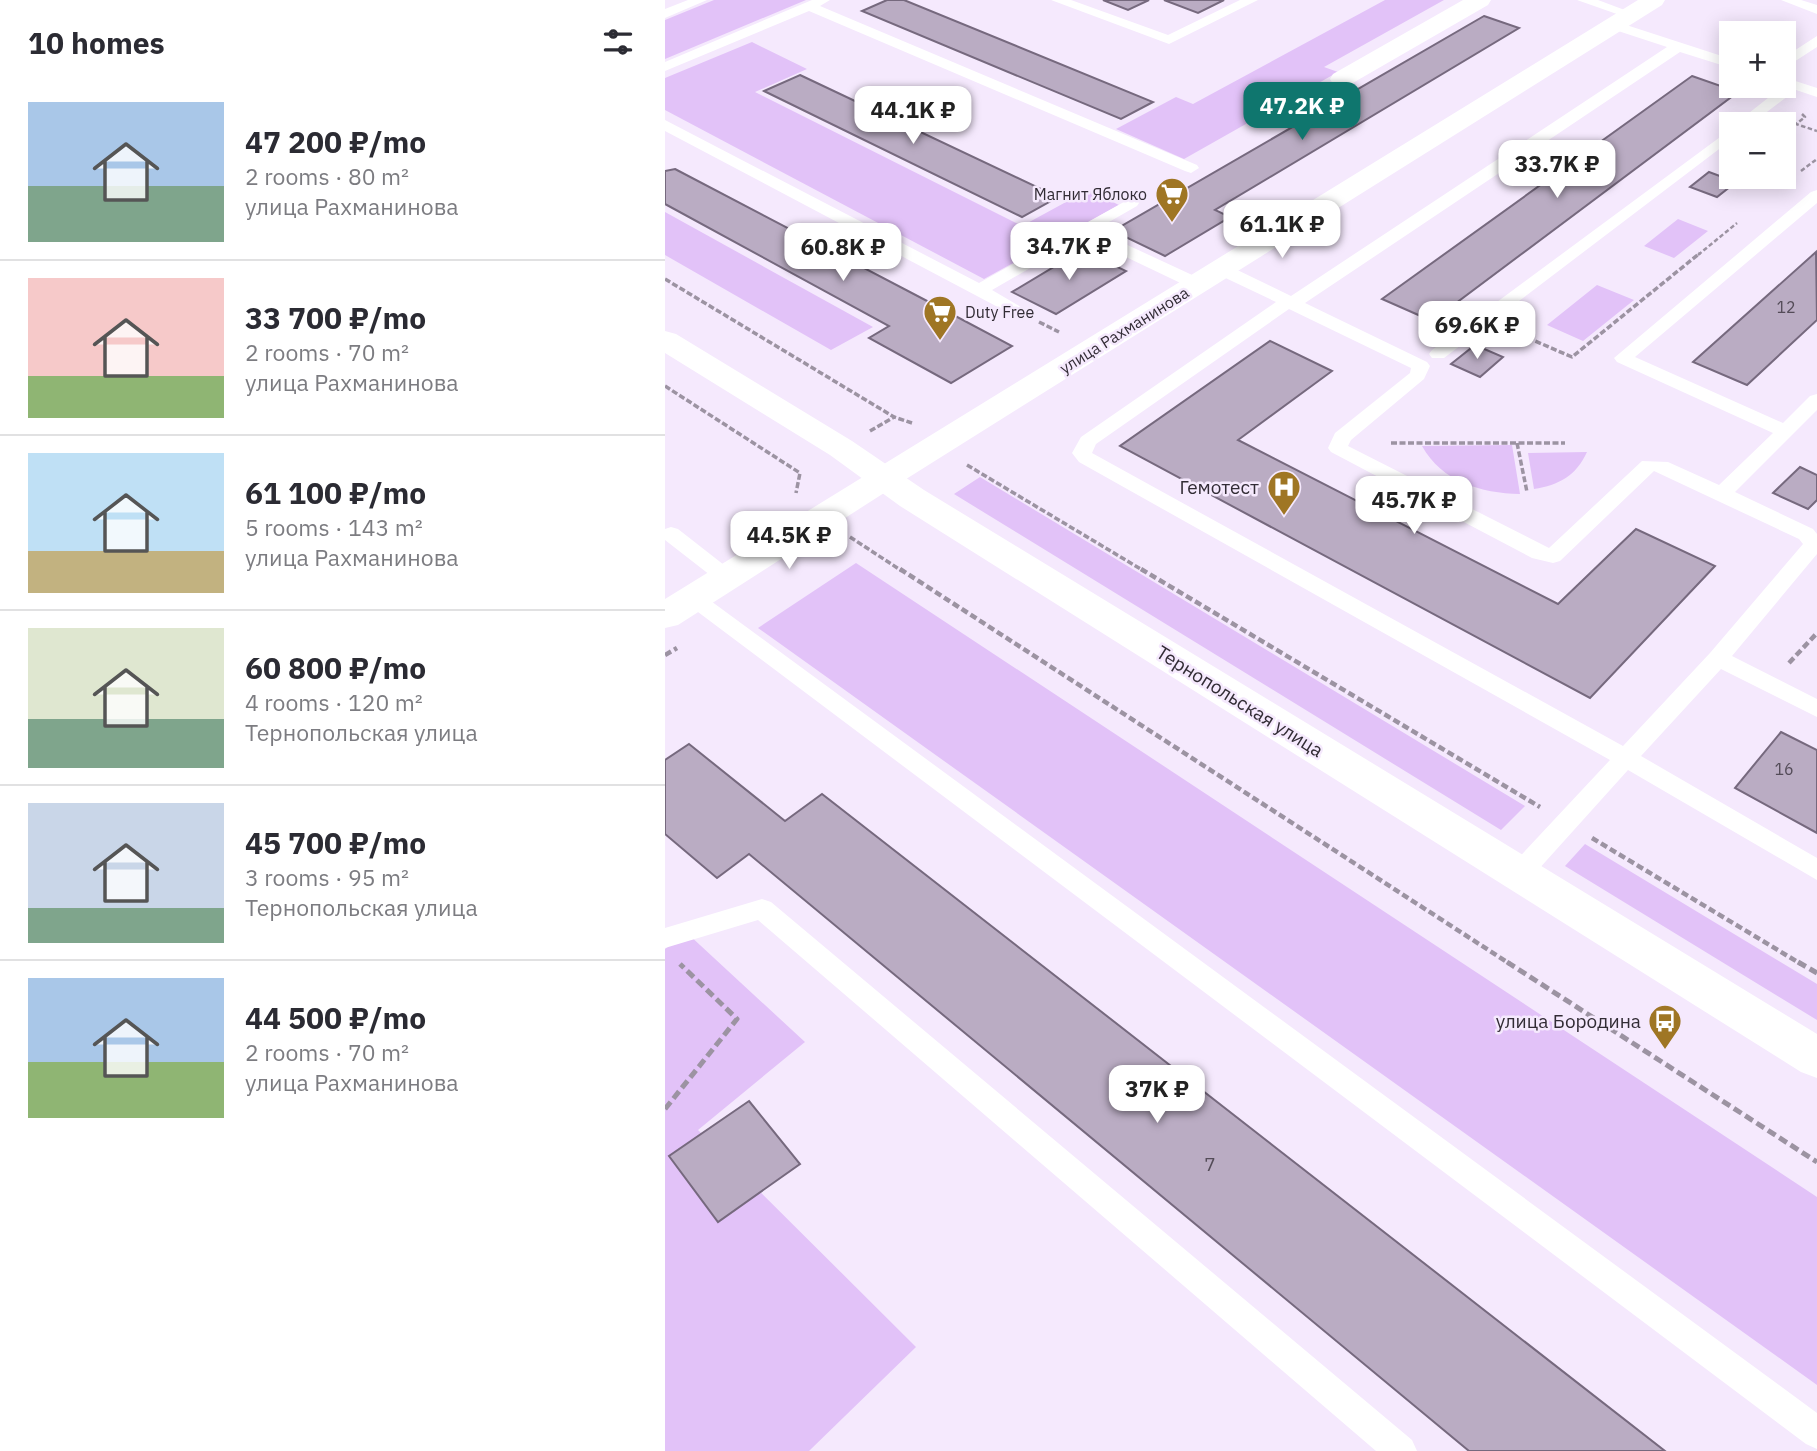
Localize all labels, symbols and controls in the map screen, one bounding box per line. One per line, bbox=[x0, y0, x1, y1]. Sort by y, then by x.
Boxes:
map controls bbox=[1719, 21, 1796, 189]
button: + bbox=[1719, 21, 1796, 98]
text: 10 homes bbox=[28, 23, 165, 62]
icon: filters bbox=[599, 23, 637, 61]
pin: 47.2K ₽ bbox=[1237, 82, 1367, 142]
pin: 44.1K ₽ bbox=[848, 86, 978, 146]
text: 47.2K ₽ bbox=[1259, 90, 1345, 120]
text: 44.1K ₽ bbox=[870, 94, 956, 124]
button: − bbox=[1719, 112, 1796, 189]
text: 47 200 ₽/mo bbox=[245, 122, 426, 161]
icon: home bbox=[84, 130, 168, 214]
pin: 33.7K ₽ bbox=[1492, 140, 1622, 200]
text: 33.7K ₽ bbox=[1514, 148, 1600, 178]
text: 2 rooms · 80 m² bbox=[245, 161, 409, 191]
supermarket icon: Магнит Яблоко bbox=[1153, 175, 1191, 224]
place label: Магнит Яблоко bbox=[1034, 184, 1147, 204]
text: улица Рахманинова bbox=[245, 191, 459, 221]
pin: 61.1K ₽ bbox=[1217, 201, 1347, 260]
text: 61.1K ₽ bbox=[1239, 208, 1325, 238]
pin: 34.7K ₽ bbox=[1004, 222, 1134, 282]
pin: 60.8K ₽ bbox=[778, 224, 908, 283]
text: 34.7K ₽ bbox=[1026, 230, 1112, 260]
text: 60.8K ₽ bbox=[800, 231, 886, 261]
street label: улица Рахманинова bbox=[1056, 282, 1193, 378]
supermarket icon: Duty Free bbox=[921, 293, 959, 342]
house number: 12 bbox=[1776, 297, 1796, 317]
text: 33 700 ₽/mo bbox=[245, 298, 426, 337]
place label: Duty Free bbox=[965, 302, 1034, 322]
pin: 69.6K ₽ bbox=[1412, 302, 1542, 361]
icon: home bbox=[84, 306, 168, 390]
text: 69.6K ₽ bbox=[1434, 309, 1520, 339]
text: 2 rooms · 70 m² bbox=[245, 337, 409, 367]
text: улица Рахманинова bbox=[245, 367, 459, 397]
hospital icon: Гемотест bbox=[1265, 468, 1303, 517]
text: 61 100 ₽/mo bbox=[245, 473, 426, 512]
place label: Гемотест bbox=[1180, 475, 1259, 499]
pin: 45.7K ₽ bbox=[1349, 476, 1479, 536]
icon: home bbox=[84, 481, 168, 565]
text: 45.7K ₽ bbox=[1371, 484, 1457, 514]
text: 5 rooms · 143 m² bbox=[245, 512, 423, 542]
pin: 44.5K ₽ bbox=[724, 512, 854, 571]
text: 44.5K ₽ bbox=[746, 519, 832, 549]
text: улица Рахманинова bbox=[245, 542, 459, 572]
street label: Тернопольская улица bbox=[1152, 640, 1328, 762]
text: 60 800 ₽/mo bbox=[245, 648, 426, 687]
icon: home bbox=[84, 656, 168, 740]
text: 4 rooms · 120 m² bbox=[245, 687, 423, 717]
text: Тернопольская улица bbox=[245, 717, 478, 747]
house number: 16 bbox=[1774, 759, 1794, 779]
text: 45 700 ₽/mo bbox=[245, 823, 426, 862]
icon: home bbox=[84, 831, 168, 915]
text: 3 rooms · 95 m² bbox=[245, 862, 409, 892]
text: Тернопольская улица bbox=[245, 892, 478, 922]
text: 44 500 ₽/mo bbox=[245, 998, 426, 1037]
bus stop icon: улица Бородина bbox=[1646, 1002, 1684, 1051]
icon: home bbox=[84, 1006, 168, 1090]
place label: улица Бородина bbox=[1496, 1009, 1641, 1033]
text: 2 rooms · 70 m² bbox=[245, 1037, 409, 1067]
pin: 37K ₽ bbox=[1108, 1066, 1206, 1125]
text: улица Рахманинова bbox=[245, 1067, 459, 1097]
text: 37K ₽ bbox=[1125, 1073, 1189, 1103]
house number: 7 bbox=[1204, 1152, 1216, 1176]

